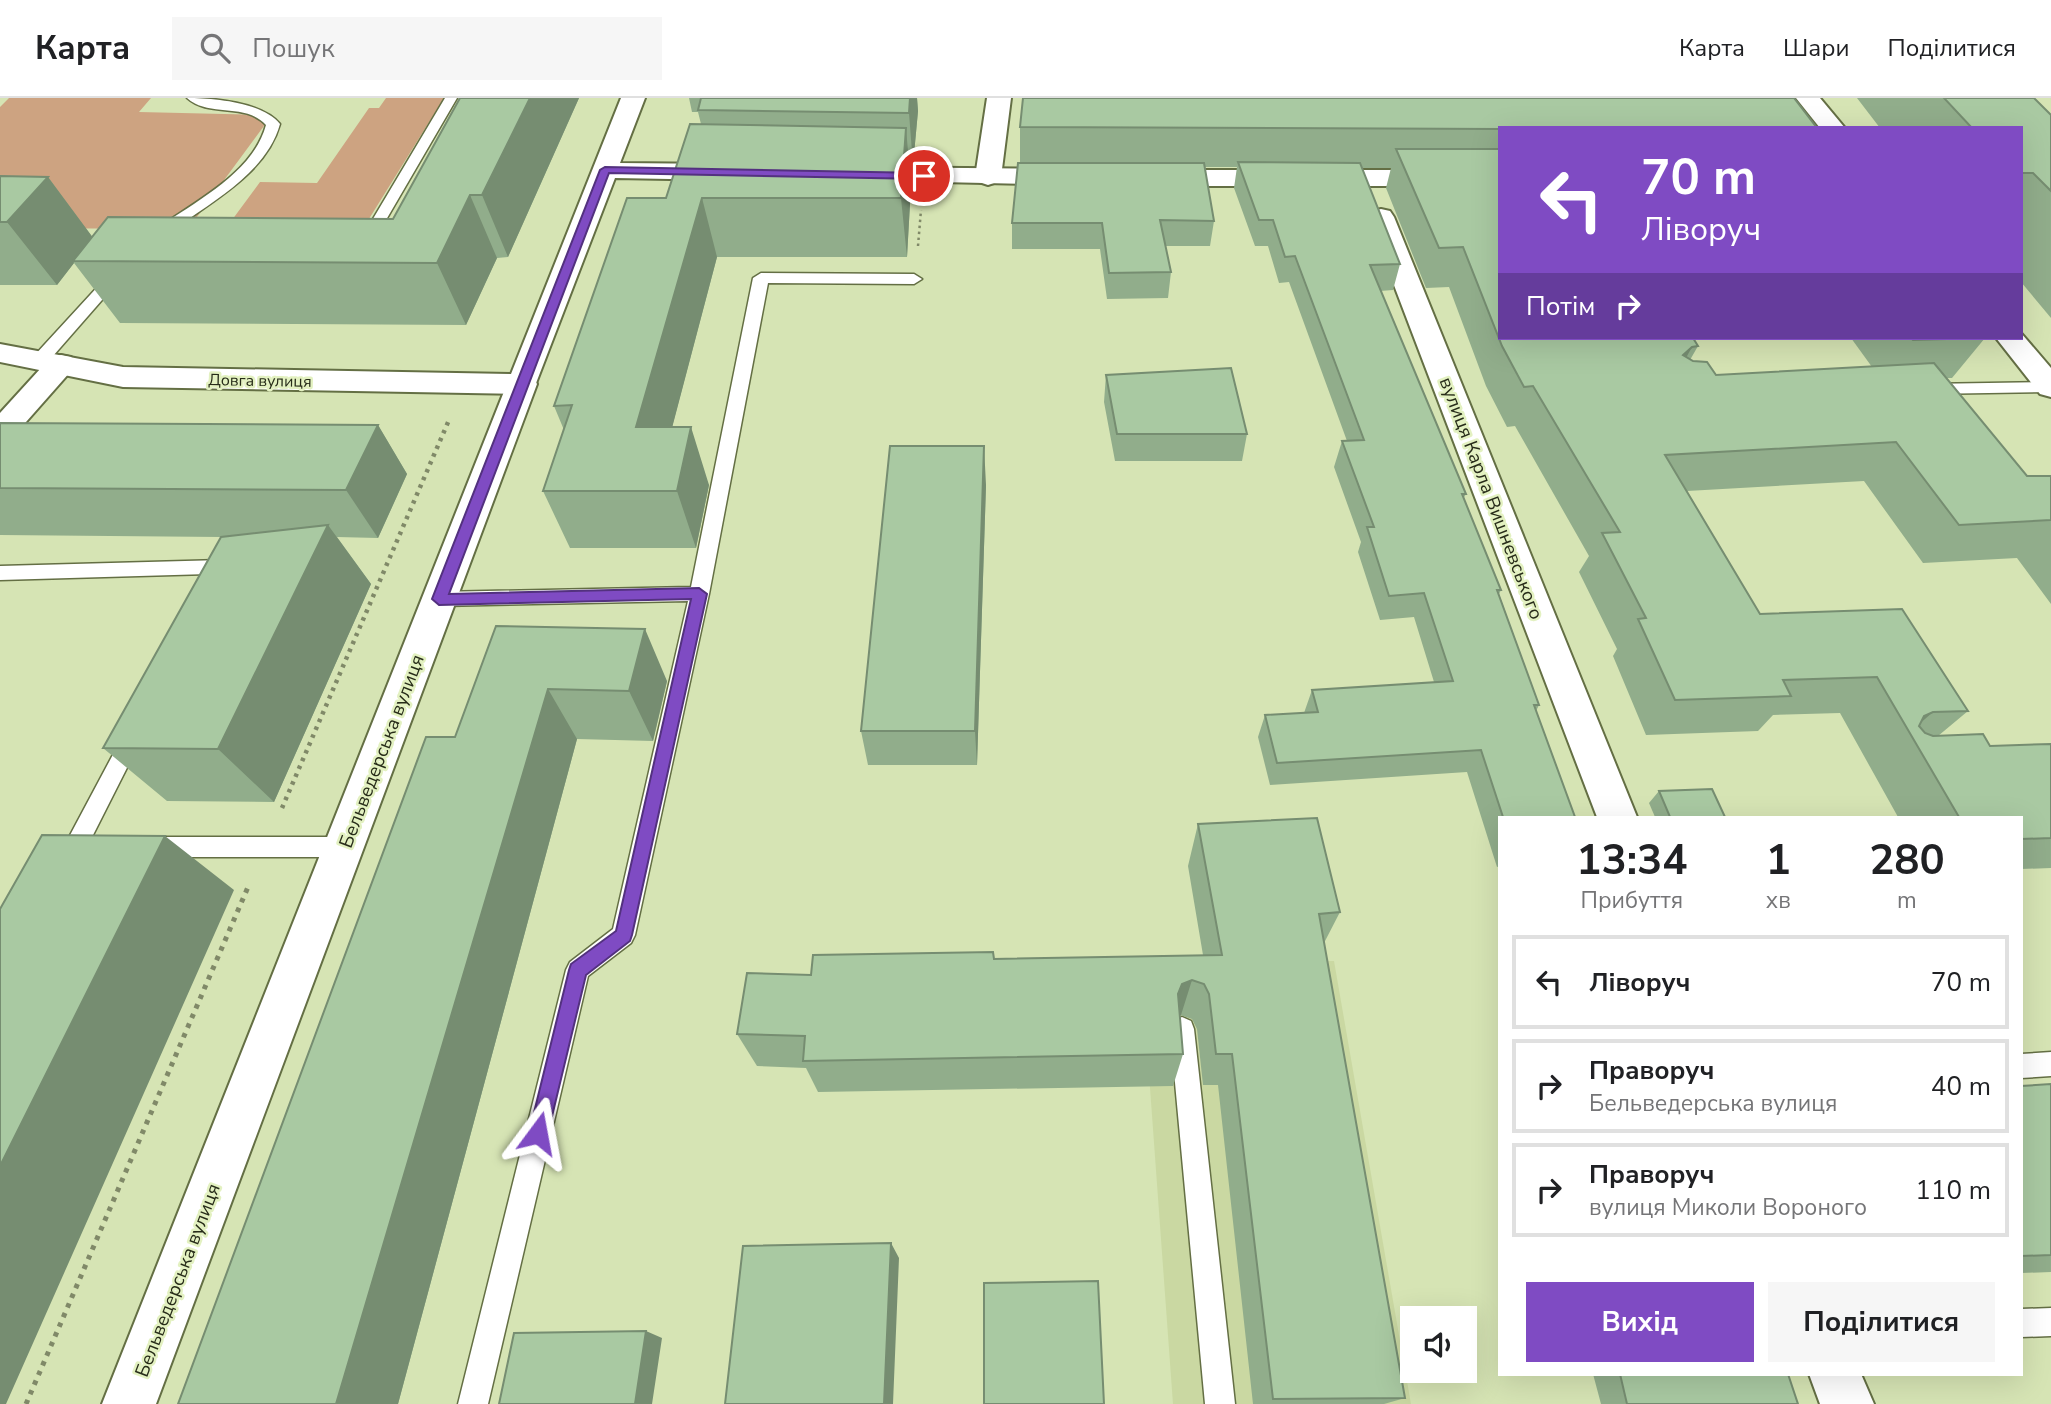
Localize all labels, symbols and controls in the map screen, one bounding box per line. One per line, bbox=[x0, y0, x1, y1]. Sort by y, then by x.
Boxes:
search box bbox=[172, 17, 662, 80]
text: Карта bbox=[35, 26, 130, 71]
icon: search bbox=[196, 29, 234, 67]
text: Пошук bbox=[252, 31, 335, 66]
text: Карта bbox=[1679, 32, 1745, 64]
text: Шари bbox=[1783, 32, 1850, 64]
text: Поділитися bbox=[1888, 32, 2016, 64]
text: 70 m bbox=[1641, 144, 1756, 211]
pin bbox=[894, 146, 954, 206]
icon: left bbox=[1526, 154, 1617, 245]
icon: arrive bbox=[905, 157, 943, 195]
text: Ліворуч bbox=[1641, 208, 1761, 251]
icon: right bbox=[1609, 287, 1647, 325]
text: Потім bbox=[1526, 289, 1595, 324]
street label: Довга вулиця bbox=[208, 369, 312, 393]
street label: вулиця Карла Вишневського bbox=[1433, 373, 1549, 623]
street label: Бельведерська вулиця bbox=[333, 651, 431, 852]
text: 13:34 bbox=[1576, 832, 1687, 889]
text: 1 bbox=[1766, 832, 1791, 889]
text: 280 bbox=[1869, 832, 1945, 889]
text: Прибуття bbox=[1581, 885, 1683, 916]
text: хв bbox=[1766, 885, 1791, 916]
text: m bbox=[1897, 885, 1917, 916]
icon: left bbox=[1530, 963, 1568, 1001]
text: Ліворуч bbox=[1589, 965, 1690, 1000]
text: 70 m bbox=[1931, 965, 1991, 1000]
text: Праворуч bbox=[1589, 1053, 1714, 1088]
icon: right bbox=[1530, 1067, 1568, 1105]
text: 40 m bbox=[1931, 1069, 1991, 1104]
text: Бельведерська вулиця bbox=[1589, 1088, 1837, 1119]
position arrow bbox=[501, 1096, 575, 1170]
text: Праворуч bbox=[1589, 1157, 1714, 1192]
icon: right bbox=[1530, 1171, 1568, 1209]
text: 110 m bbox=[1915, 1173, 1991, 1208]
street label: Бельведерська вулиця bbox=[129, 1180, 227, 1381]
text: вулиця Миколи Вороного bbox=[1589, 1192, 1867, 1223]
button: Вихід bbox=[1526, 1282, 1754, 1362]
button: Поділитися bbox=[1768, 1282, 1995, 1362]
map controls bbox=[1400, 1306, 1477, 1383]
button: sound bbox=[1400, 1306, 1477, 1383]

